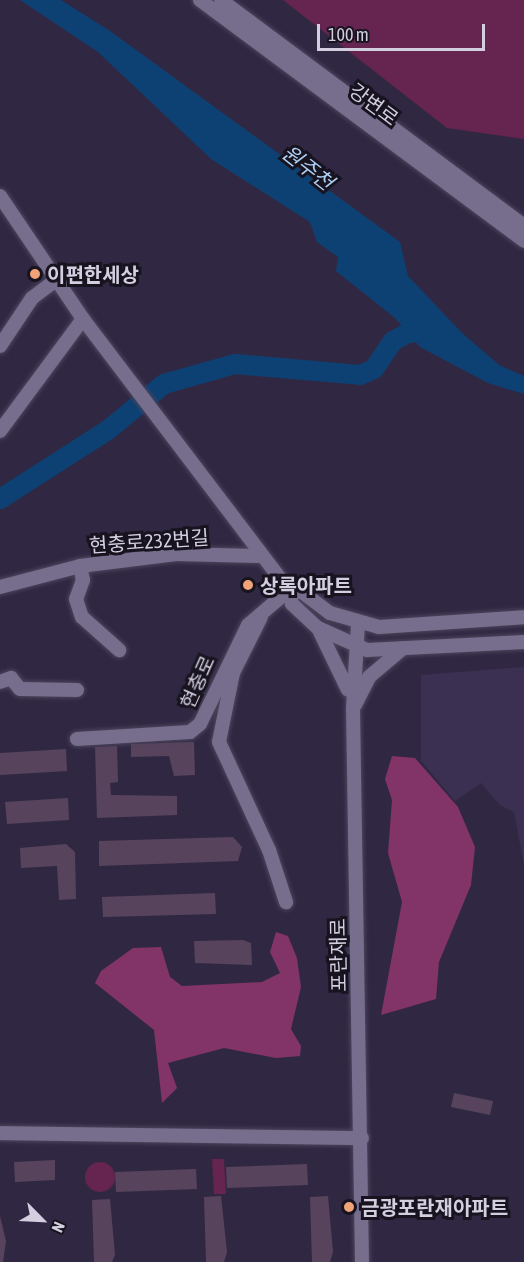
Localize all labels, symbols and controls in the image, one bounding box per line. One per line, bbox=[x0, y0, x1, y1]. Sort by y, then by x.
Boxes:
scale bar bbox=[320, 12, 488, 50]
text: 100 m bbox=[328, 24, 369, 45]
street label: 강변로 bbox=[345, 78, 403, 130]
water label: 원주천 bbox=[277, 139, 339, 195]
place label: 이편한세상 bbox=[47, 262, 139, 286]
marker: 이편한세상 bbox=[28, 267, 42, 281]
street label: 현충로232번길 bbox=[88, 525, 210, 557]
place label: 상록아파트 bbox=[260, 573, 352, 597]
marker: 상록아파트 bbox=[241, 578, 255, 592]
street label: 현충로 bbox=[175, 652, 219, 712]
street label: 포란재로 bbox=[325, 918, 351, 992]
north arrow bbox=[12, 1190, 72, 1250]
place label: 금광포란재아파트 bbox=[361, 1195, 508, 1219]
marker: 금광포란재아파트 bbox=[342, 1200, 356, 1214]
text: N bbox=[48, 1219, 69, 1235]

